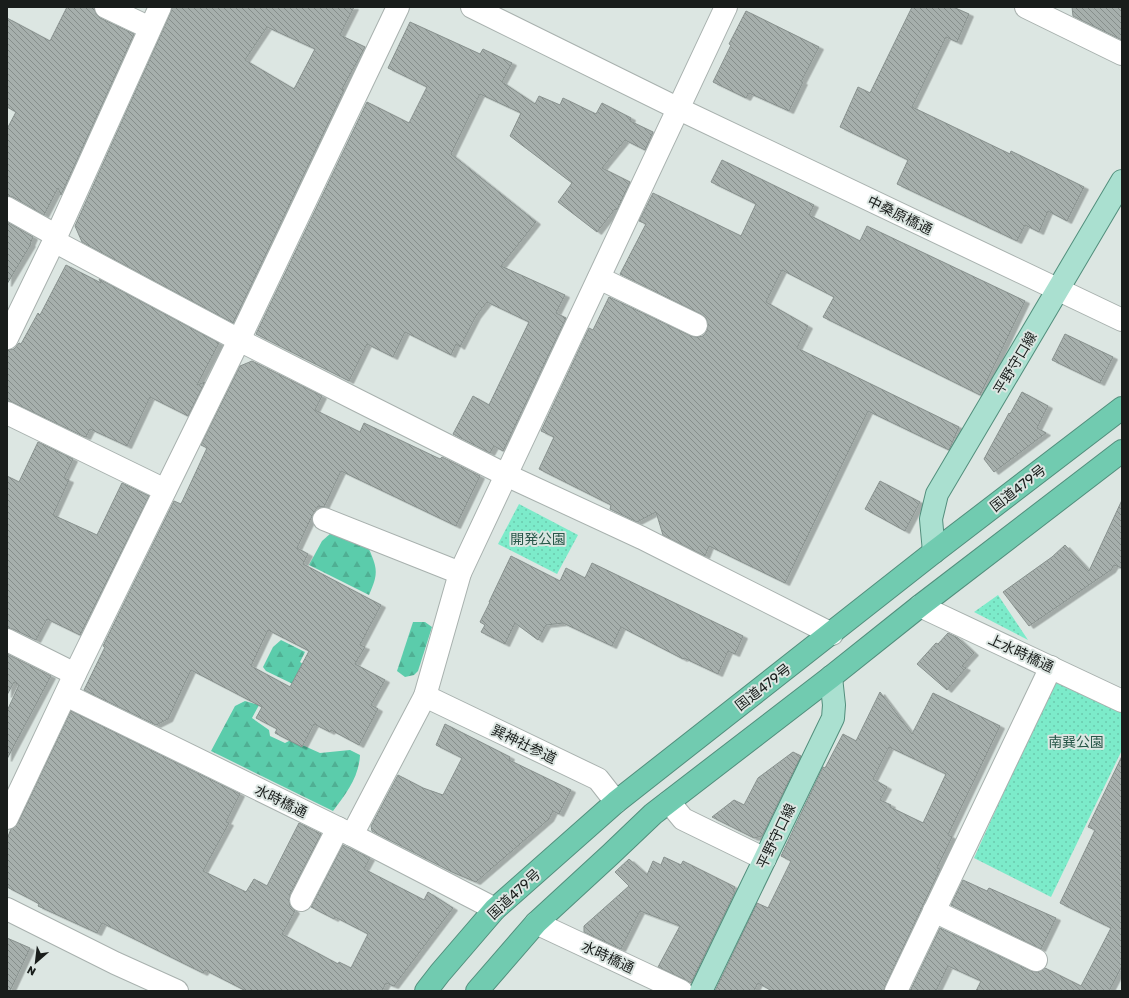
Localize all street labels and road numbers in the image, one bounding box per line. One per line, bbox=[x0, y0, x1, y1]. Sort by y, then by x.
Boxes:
street label: 中桑原橋通 bbox=[865, 192, 935, 238]
street label: 平野守口線 bbox=[990, 329, 1041, 398]
street label: 国道479号 bbox=[987, 461, 1050, 515]
street label: 上水時橋通 bbox=[985, 631, 1056, 676]
street label: 国道479号 bbox=[732, 660, 795, 714]
street label: 巽神社参道 bbox=[489, 721, 559, 767]
street label: 水時橋通 bbox=[252, 782, 310, 821]
street label: 平野守口線 bbox=[753, 801, 799, 871]
street label: 国道479号 bbox=[484, 866, 544, 923]
street label: 水時橋通 bbox=[579, 938, 637, 977]

